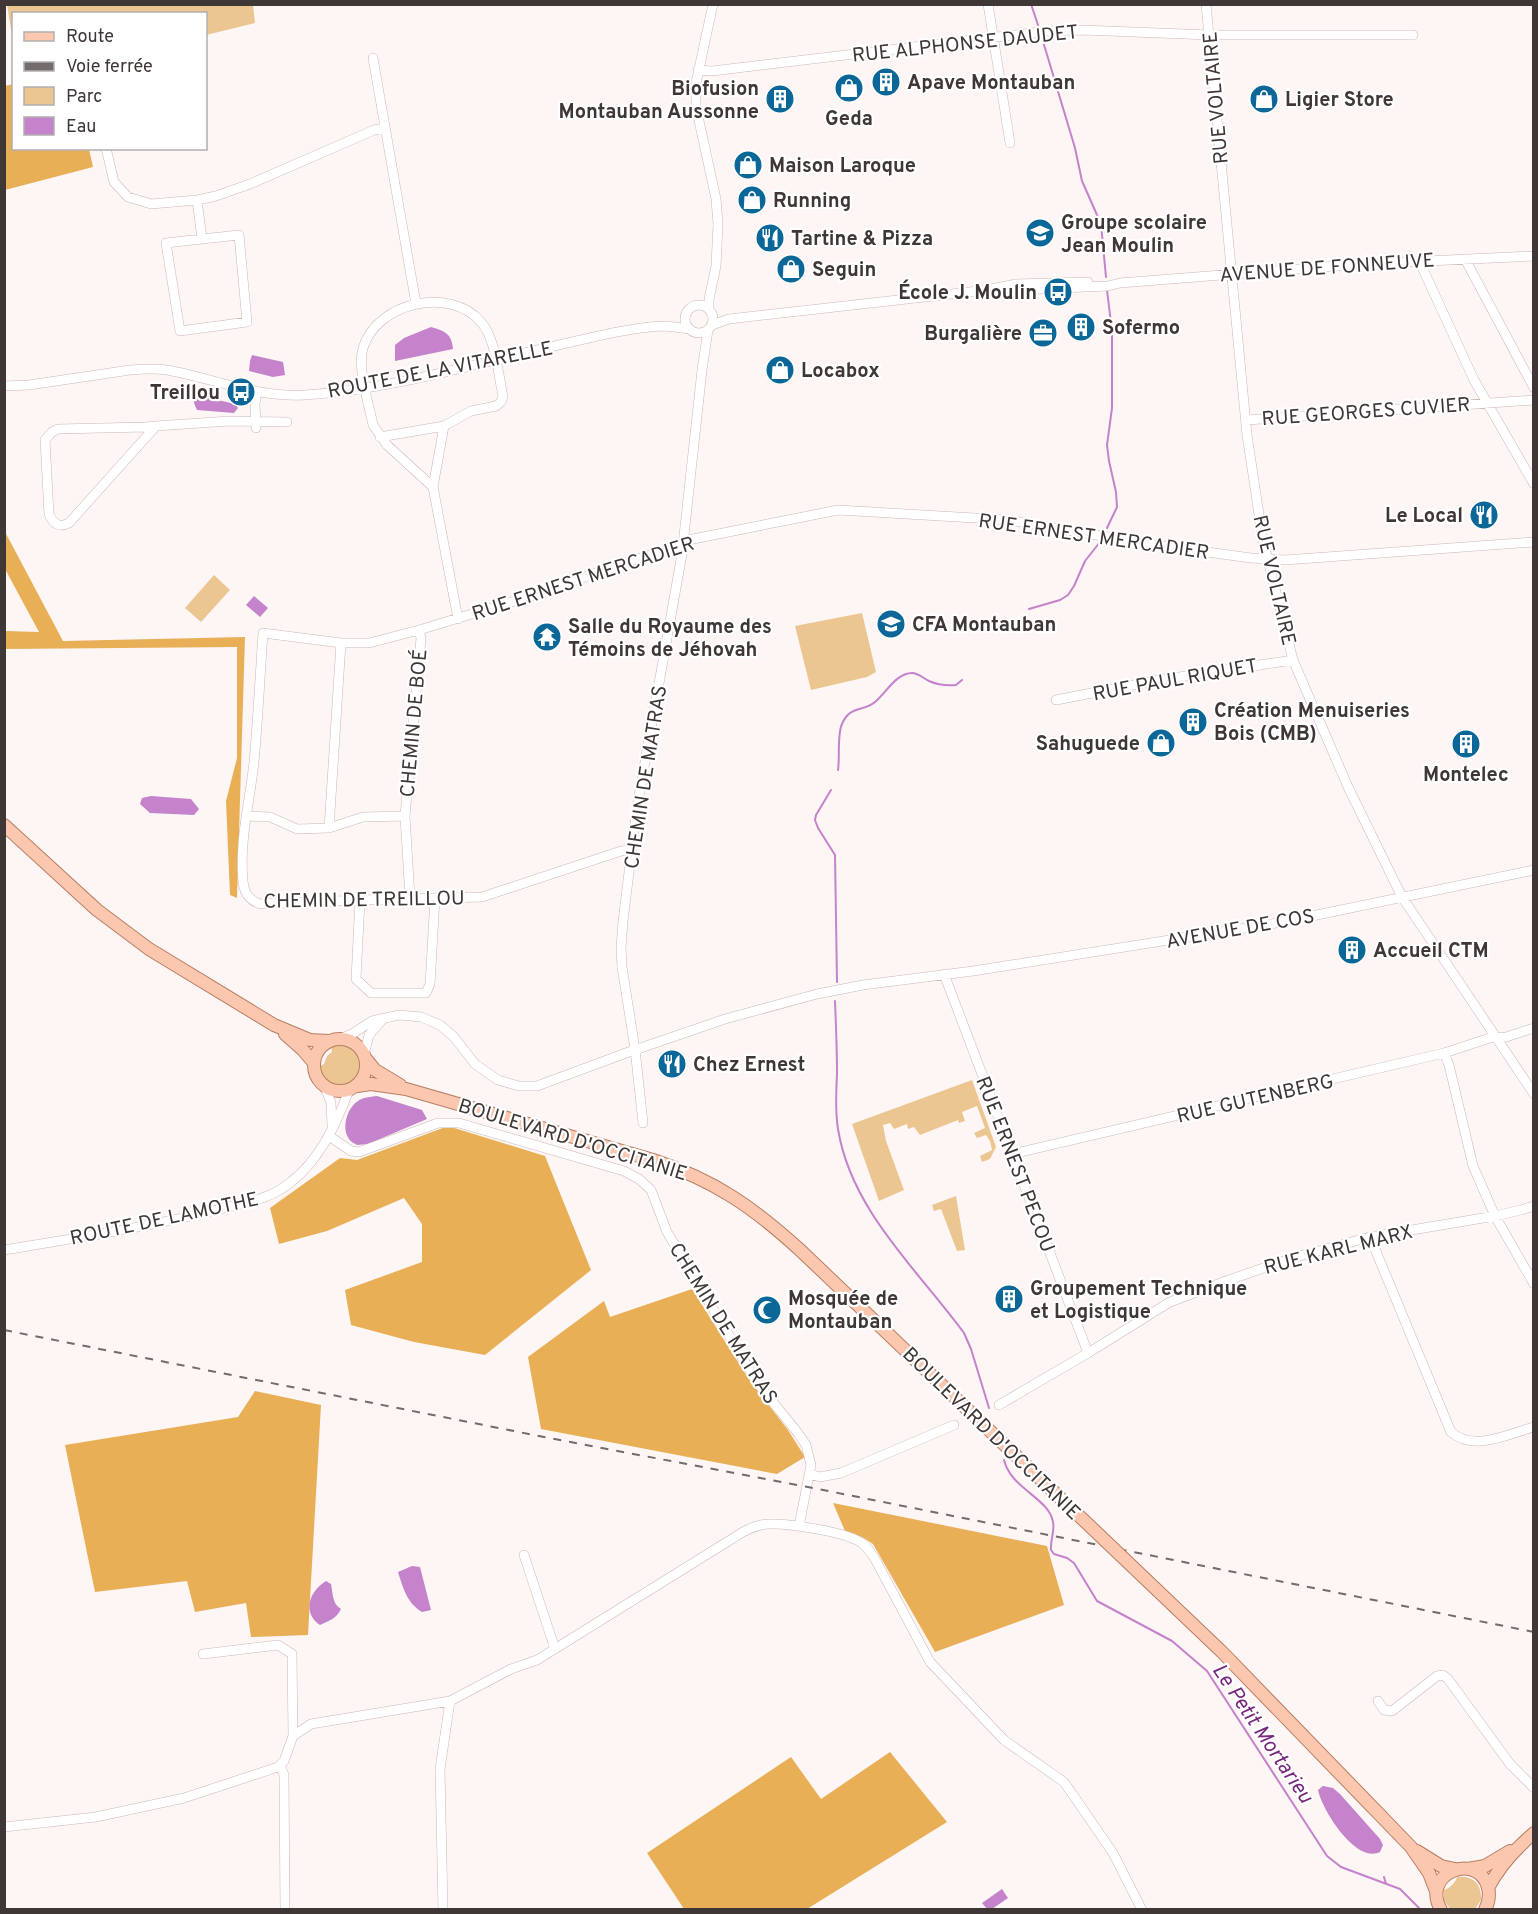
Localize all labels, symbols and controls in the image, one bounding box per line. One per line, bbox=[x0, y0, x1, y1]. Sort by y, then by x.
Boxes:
legend bbox=[12, 12, 207, 150]
street label: RUE ALPHONSE DAUDET bbox=[851, 20, 1080, 70]
text: Route bbox=[66, 26, 114, 49]
street label: RUE VOLTAIRE bbox=[1198, 30, 1236, 165]
text: Voie ferrée bbox=[66, 56, 153, 79]
building icon: Apave Montauban bbox=[870, 66, 902, 98]
place label: Apave Montauban bbox=[907, 71, 1075, 97]
shop icon: Geda bbox=[833, 72, 865, 104]
place label: Biofusion Montauban Aussonne bbox=[559, 77, 759, 126]
building icon: Biofusion Montauban Aussonne bbox=[764, 83, 796, 115]
shop icon: Ligier Store bbox=[1248, 83, 1280, 115]
text: Parc bbox=[66, 86, 102, 109]
place label: Ligier Store bbox=[1285, 88, 1394, 114]
place label: Geda bbox=[825, 107, 873, 133]
text: Eau bbox=[66, 116, 96, 139]
shop icon: Maison Laroque bbox=[732, 149, 764, 181]
place label: Maison Laroque bbox=[769, 154, 916, 180]
shop icon: Running bbox=[736, 184, 768, 216]
place label: Running bbox=[773, 189, 851, 215]
place label: Groupe scolaire Jean Moulin bbox=[1061, 211, 1207, 260]
school or university icon: Groupe scolaire Jean Moulin bbox=[1024, 217, 1056, 249]
restaurant icon: Tartine & Pizza bbox=[754, 222, 786, 254]
place label: Tartine & Pizza bbox=[791, 227, 933, 253]
street label: AVENUE DE FONNEUVE bbox=[1219, 249, 1435, 289]
shop icon: Seguin bbox=[775, 253, 807, 285]
place label: Seguin bbox=[812, 258, 876, 284]
bus stop icon: École J. Moulin bbox=[1042, 276, 1074, 308]
place label: École J. Moulin bbox=[898, 279, 1037, 307]
building icon: Sofermo bbox=[1065, 311, 1097, 343]
place label: Sofermo bbox=[1102, 316, 1180, 342]
office icon: Burgalière bbox=[1027, 317, 1059, 349]
place label: Burgalière bbox=[924, 322, 1022, 348]
street label: ROUTE DE LA VITARELLE bbox=[325, 336, 555, 406]
shop icon: Locabox bbox=[764, 354, 796, 386]
place label: Locabox bbox=[801, 359, 880, 385]
bus stop icon: Treillou bbox=[225, 376, 257, 408]
place label: Treillou bbox=[150, 381, 220, 407]
street label: RUE GEORGES CUVIER bbox=[1261, 393, 1471, 433]
restaurant icon: Le Local bbox=[1468, 499, 1500, 531]
place label: Le Local bbox=[1385, 504, 1463, 530]
street label: RUE ERNEST MERCADIER bbox=[977, 509, 1211, 567]
street label: RUE VOLTAIRE bbox=[1245, 513, 1301, 648]
street label: RUE ERNEST MERCADIER bbox=[469, 532, 698, 628]
school or university icon: CFA Montauban bbox=[875, 608, 907, 640]
place label: CFA Montauban bbox=[912, 613, 1056, 639]
place label: Salle du Royaume des Témoins de Jéhovah bbox=[568, 615, 772, 664]
temple icon: Salle du Royaume des Témoins de Jéhovah bbox=[531, 621, 563, 653]
street label: CHEMIN DE BOÉ bbox=[394, 648, 434, 798]
street label: RUE PAUL RIQUET bbox=[1091, 654, 1260, 708]
street label: CHEMIN DE MATRAS bbox=[620, 684, 674, 871]
place label: Création Menuiseries Bois (CMB) bbox=[1214, 699, 1410, 748]
building icon: Création Menuiseries Bois (CMB) bbox=[1177, 706, 1209, 738]
shop icon: Sahuguede bbox=[1145, 727, 1177, 759]
building icon: Montelec bbox=[1450, 728, 1482, 760]
place label: Sahuguede bbox=[1036, 732, 1140, 758]
place label: Montelec bbox=[1423, 763, 1509, 789]
street label: CHEMIN DE TREILLOU bbox=[263, 886, 465, 916]
street label: AVENUE DE COS bbox=[1164, 904, 1317, 956]
building icon: Accueil CTM bbox=[1336, 934, 1368, 966]
place label: Accueil CTM bbox=[1373, 939, 1489, 965]
restaurant icon: Chez Ernest bbox=[656, 1048, 688, 1080]
place label: Chez Ernest bbox=[693, 1053, 805, 1079]
street label: RUE GUTENBERG bbox=[1174, 1069, 1337, 1131]
street label: RUE ERNEST PECOU bbox=[969, 1073, 1060, 1257]
street label: BOULEVARD D'OCCITANIE bbox=[455, 1094, 690, 1188]
street label: ROUTE DE LAMOTHE bbox=[68, 1187, 261, 1253]
street label: RUE KARL MARX bbox=[1261, 1220, 1416, 1282]
street label: CHEMIN DE MATRAS bbox=[662, 1238, 783, 1410]
place label: Groupement Technique et Logistique bbox=[1030, 1277, 1247, 1326]
building icon: Groupement Technique et Logistique bbox=[993, 1283, 1025, 1315]
place label: Mosquée de Montauban bbox=[788, 1287, 898, 1336]
mosque icon: Mosquée de Montauban bbox=[751, 1294, 783, 1326]
street label: BOULEVARD D'OCCITANIE bbox=[896, 1342, 1085, 1527]
water label: Le Petit Mortarieu bbox=[1205, 1659, 1319, 1809]

